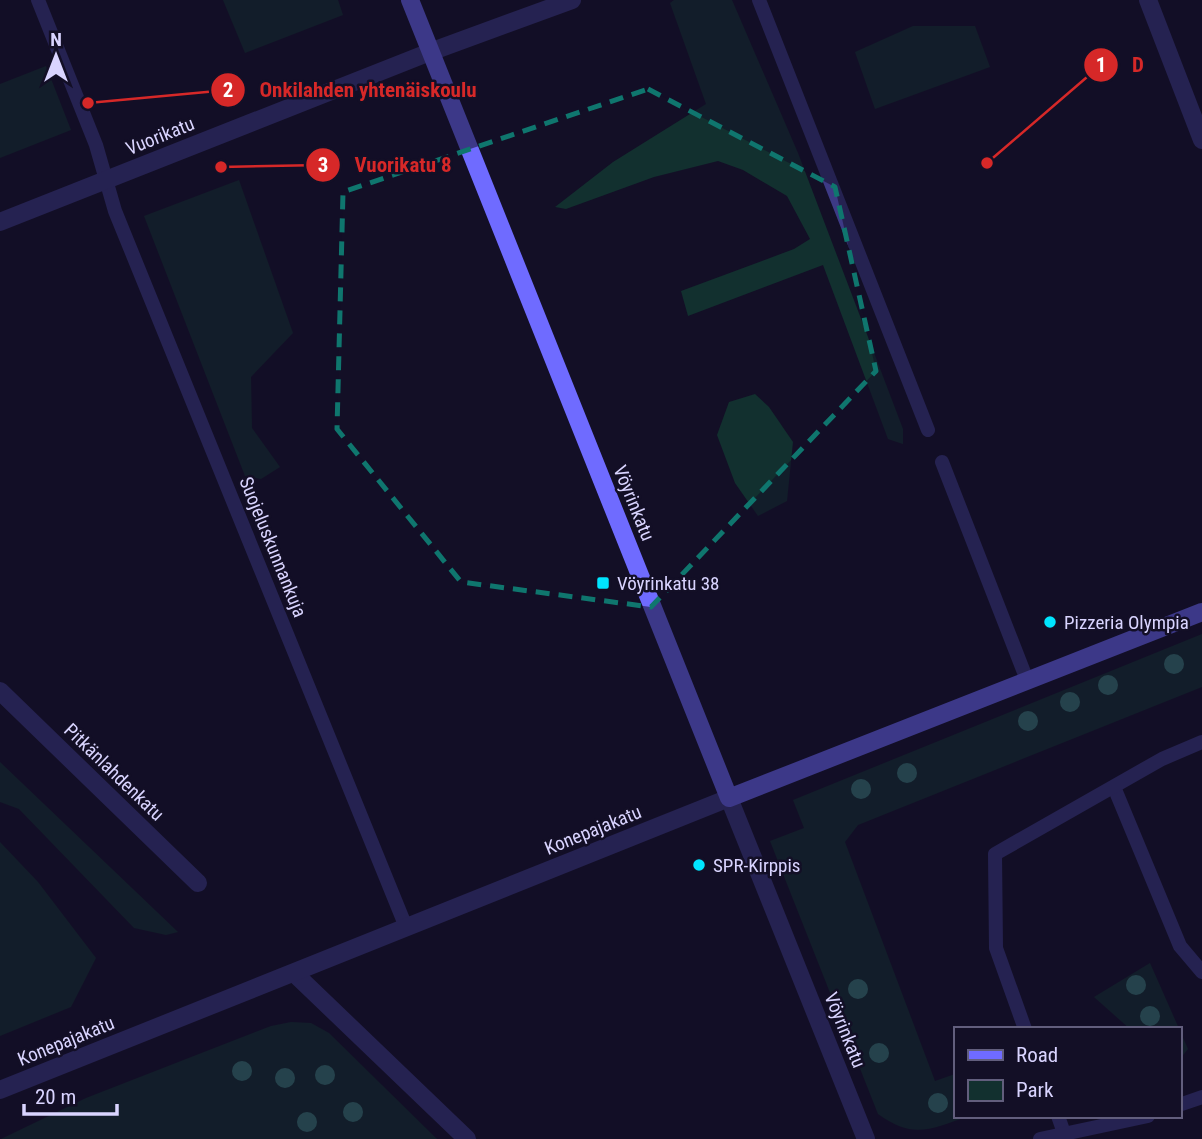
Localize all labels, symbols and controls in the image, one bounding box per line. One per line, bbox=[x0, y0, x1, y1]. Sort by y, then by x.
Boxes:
north arrow bbox=[21, 21, 91, 91]
text: N bbox=[50, 28, 62, 51]
callout: D bbox=[1083, 44, 1158, 86]
text: 1 bbox=[1096, 53, 1106, 77]
text: D bbox=[1132, 53, 1144, 77]
callout: Onkilahden yhtenäiskoulu bbox=[211, 69, 491, 111]
text: 2 bbox=[223, 78, 233, 102]
text: Onkilahden yhtenäiskoulu bbox=[259, 78, 477, 102]
street label: Vuorikatu bbox=[122, 112, 198, 160]
callout: Vuorikatu 8 bbox=[305, 144, 465, 186]
text: 3 bbox=[318, 153, 328, 177]
text: Vuorikatu 8 bbox=[354, 153, 452, 177]
street label: Vöyrinkatu bbox=[608, 462, 660, 544]
street label: Suojeluskunnankuja bbox=[234, 473, 312, 621]
place label: Vöyrinkatu 38 bbox=[617, 572, 719, 595]
marker: Vöyrinkatu 38 bbox=[595, 575, 611, 591]
place label: Pizzeria Olympia bbox=[1064, 611, 1189, 634]
marker: Pizzeria Olympia bbox=[1042, 614, 1058, 630]
street label: Pitkänlahdenkatu bbox=[59, 719, 169, 825]
street label: Konepajakatu bbox=[541, 800, 645, 860]
place label: SPR-Kirppis bbox=[713, 854, 800, 877]
marker: SPR-Kirppis bbox=[691, 857, 707, 873]
street label: Vöyrinkatu bbox=[819, 989, 871, 1071]
street label: Konepajakatu bbox=[14, 1011, 118, 1071]
legend bbox=[954, 1027, 1181, 1118]
text: Road bbox=[1016, 1043, 1058, 1067]
scale bar bbox=[24, 1072, 117, 1116]
text: Park bbox=[1016, 1078, 1054, 1102]
text: 20 m bbox=[35, 1085, 76, 1109]

